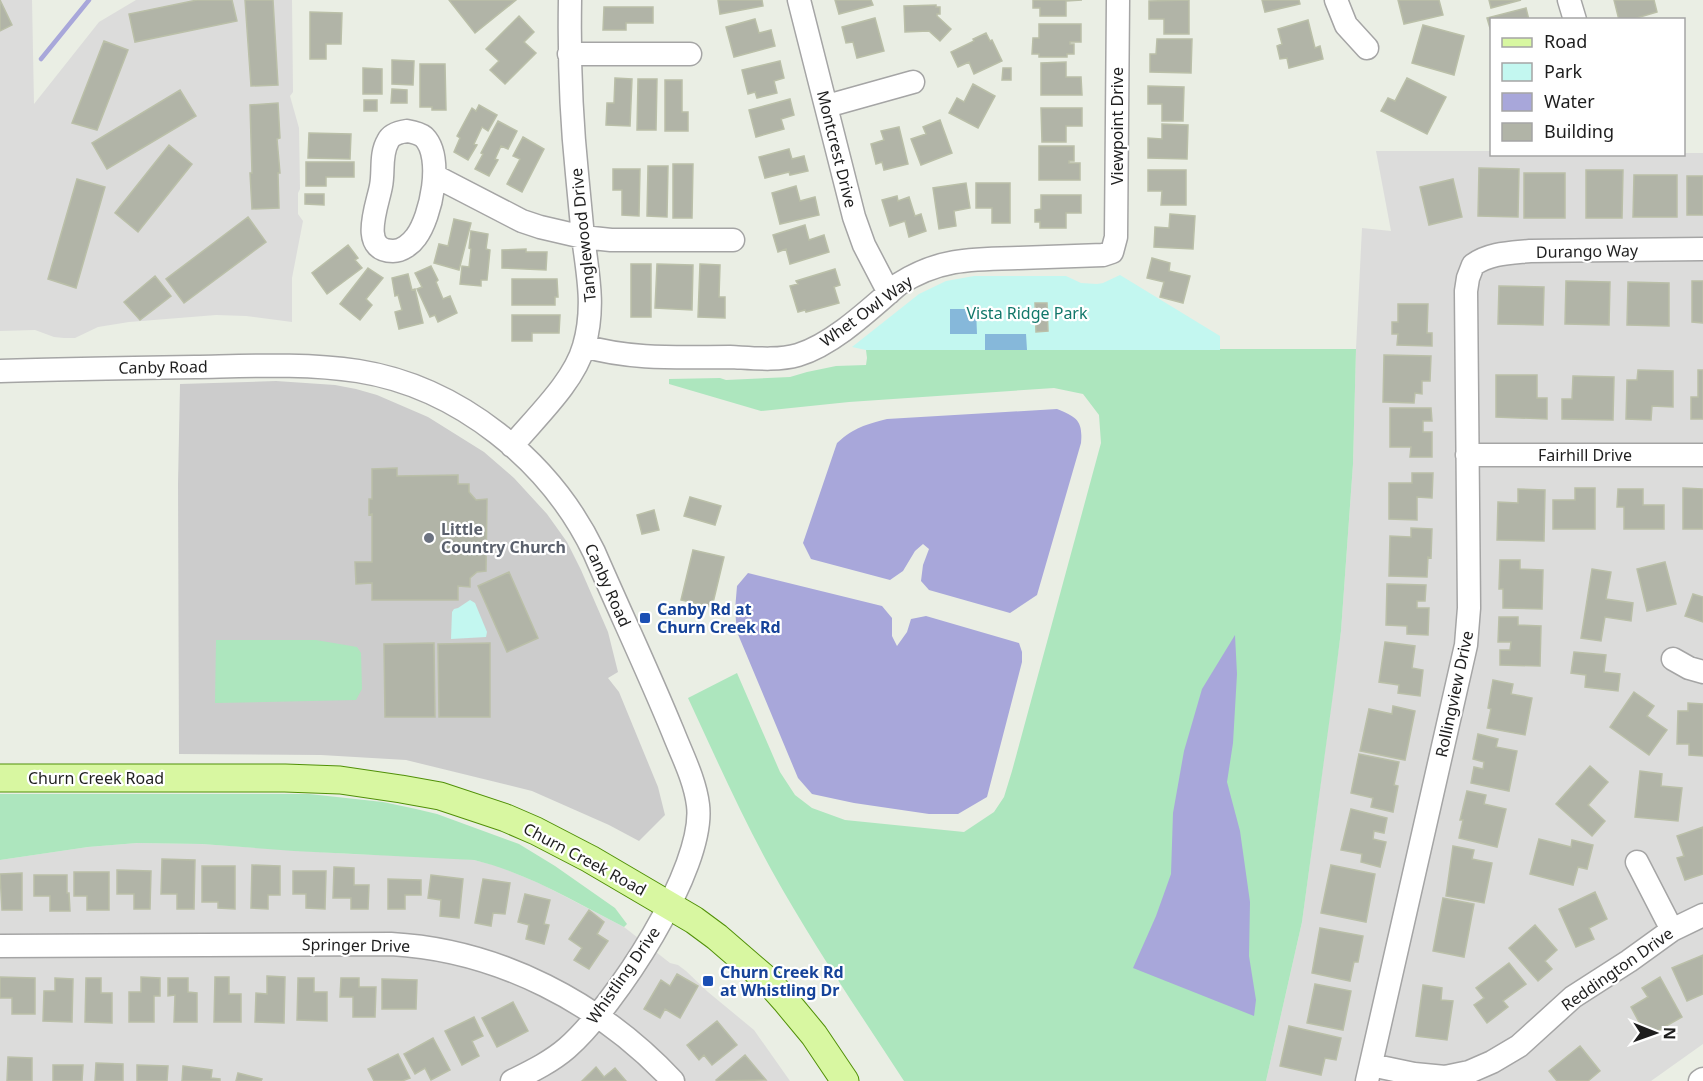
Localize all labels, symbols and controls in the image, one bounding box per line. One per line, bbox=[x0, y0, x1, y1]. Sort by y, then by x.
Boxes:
legend bbox=[1490, 18, 1685, 156]
text: Road bbox=[1544, 29, 1587, 53]
text: Park bbox=[1544, 59, 1582, 83]
street label: Viewpoint Drive bbox=[1106, 67, 1128, 185]
street label: Montcrest Drive bbox=[812, 88, 862, 210]
text: Water bbox=[1544, 89, 1595, 113]
text: Building bbox=[1544, 119, 1614, 143]
street label: Tanglewood Drive bbox=[565, 167, 601, 303]
street label: Durango Way bbox=[1536, 239, 1639, 263]
street label: Whet Owl Way bbox=[816, 270, 917, 352]
park label: Vista Ridge Park bbox=[966, 302, 1088, 324]
street label: Canby Road bbox=[118, 355, 208, 379]
street label: Fairhill Drive bbox=[1538, 444, 1632, 466]
place label: Little Country Church bbox=[441, 518, 566, 558]
marker: Little Country Church bbox=[422, 531, 436, 545]
street label: Canby Road bbox=[580, 540, 636, 630]
place label: Canby Rd at Churn Creek Rd bbox=[657, 598, 781, 638]
marker: Canby Rd at Churn Creek Rd bbox=[638, 611, 652, 625]
street label: Rollingview Drive bbox=[1430, 629, 1478, 759]
street label: Churn Creek Road bbox=[28, 767, 164, 789]
street label: Churn Creek Road bbox=[520, 817, 650, 901]
street label: Whistling Drive bbox=[581, 922, 665, 1028]
street label: Reddington Drive bbox=[1557, 922, 1677, 1016]
street label: Springer Drive bbox=[302, 933, 410, 957]
place label: Churn Creek Rd at Whistling Dr bbox=[720, 961, 844, 1001]
marker: Churn Creek Rd at Whistling Dr bbox=[701, 974, 715, 988]
north arrow bbox=[1625, 1003, 1685, 1063]
text: N bbox=[1659, 1027, 1681, 1040]

